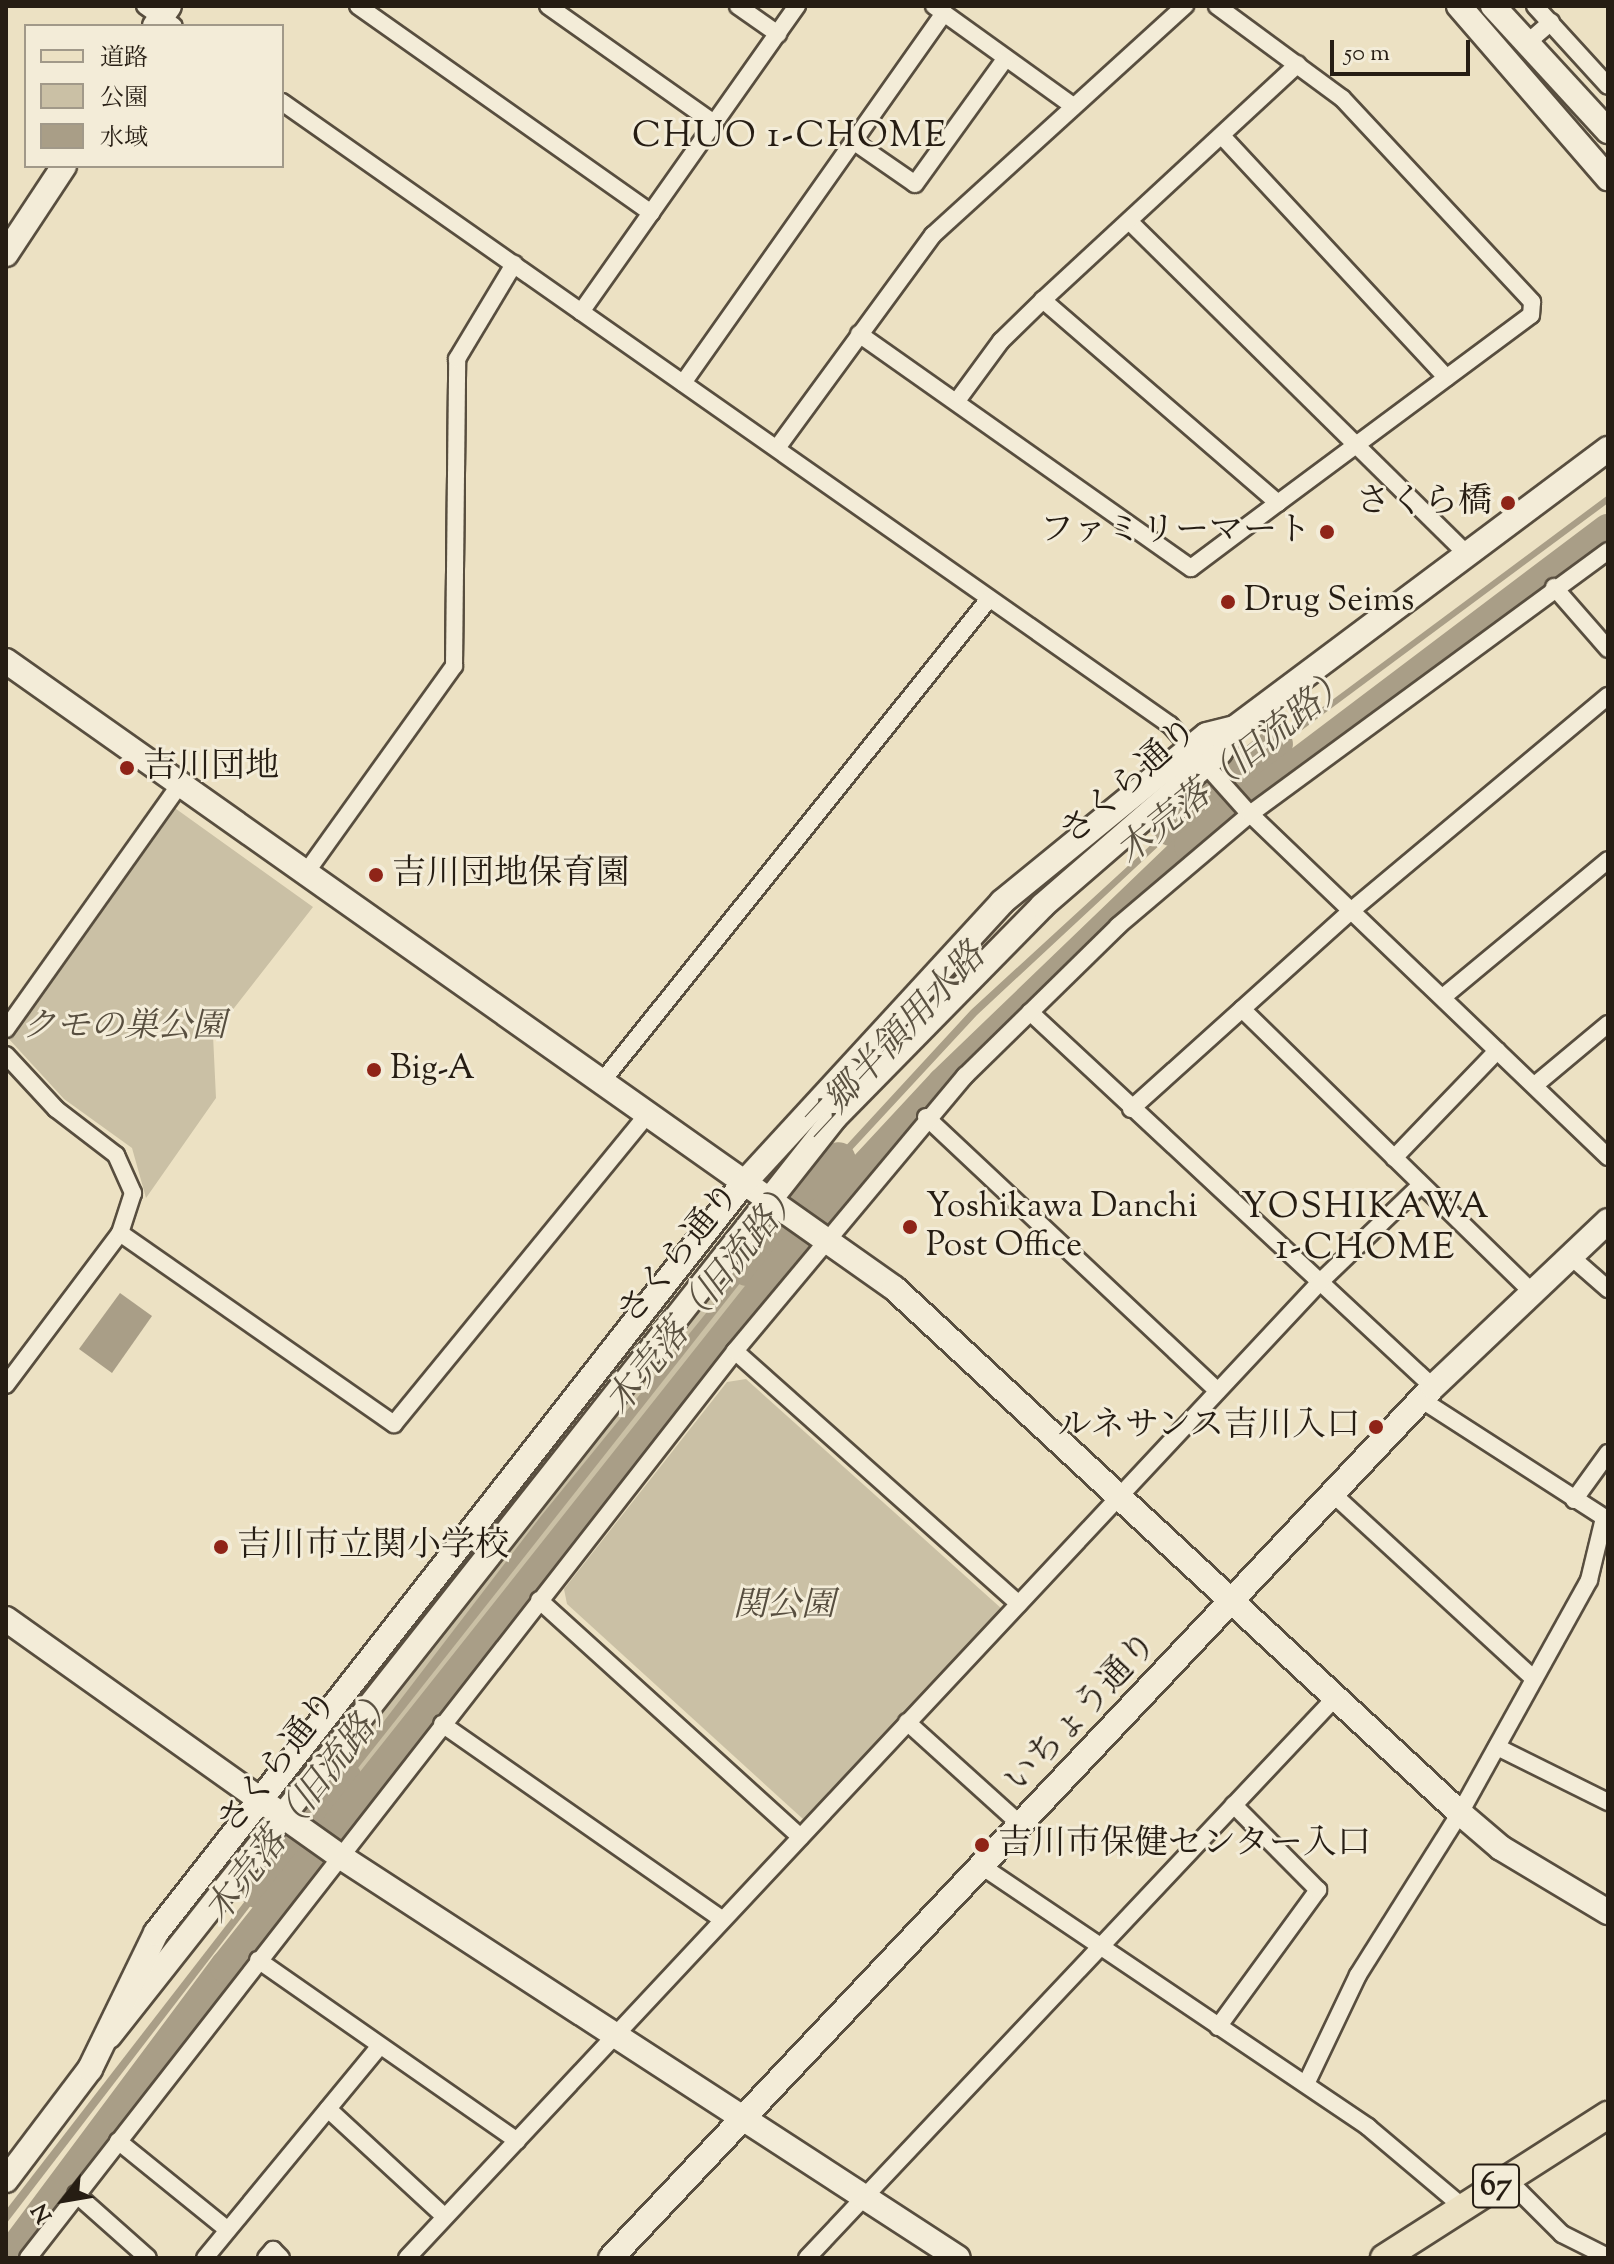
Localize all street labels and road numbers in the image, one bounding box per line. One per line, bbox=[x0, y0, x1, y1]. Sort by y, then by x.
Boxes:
street label: さくら通り bbox=[1053, 710, 1207, 854]
street label: さくら通り bbox=[611, 1175, 749, 1333]
street label: いちょう通り bbox=[998, 1624, 1166, 1802]
street label: さくら通り bbox=[211, 1683, 347, 1843]
road number: 67 bbox=[1472, 2158, 1520, 2214]

